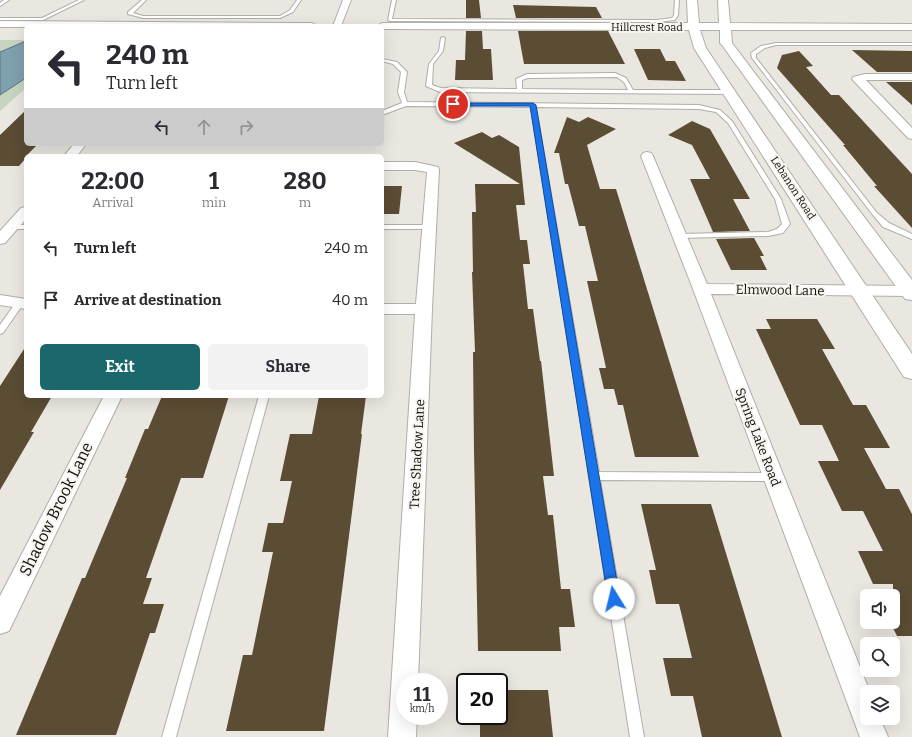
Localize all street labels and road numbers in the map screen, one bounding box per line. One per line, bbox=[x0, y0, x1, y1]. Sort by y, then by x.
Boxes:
street label: Hillcrest Road bbox=[611, 21, 683, 34]
street label: Lebanon Road bbox=[768, 154, 818, 222]
street label: Elmwood Lane bbox=[735, 282, 825, 298]
street label: Spring Lake Road bbox=[732, 386, 784, 488]
street label: Tree Shadow Lane bbox=[407, 399, 427, 509]
street label: Shadow Brook Lane bbox=[15, 439, 97, 579]

